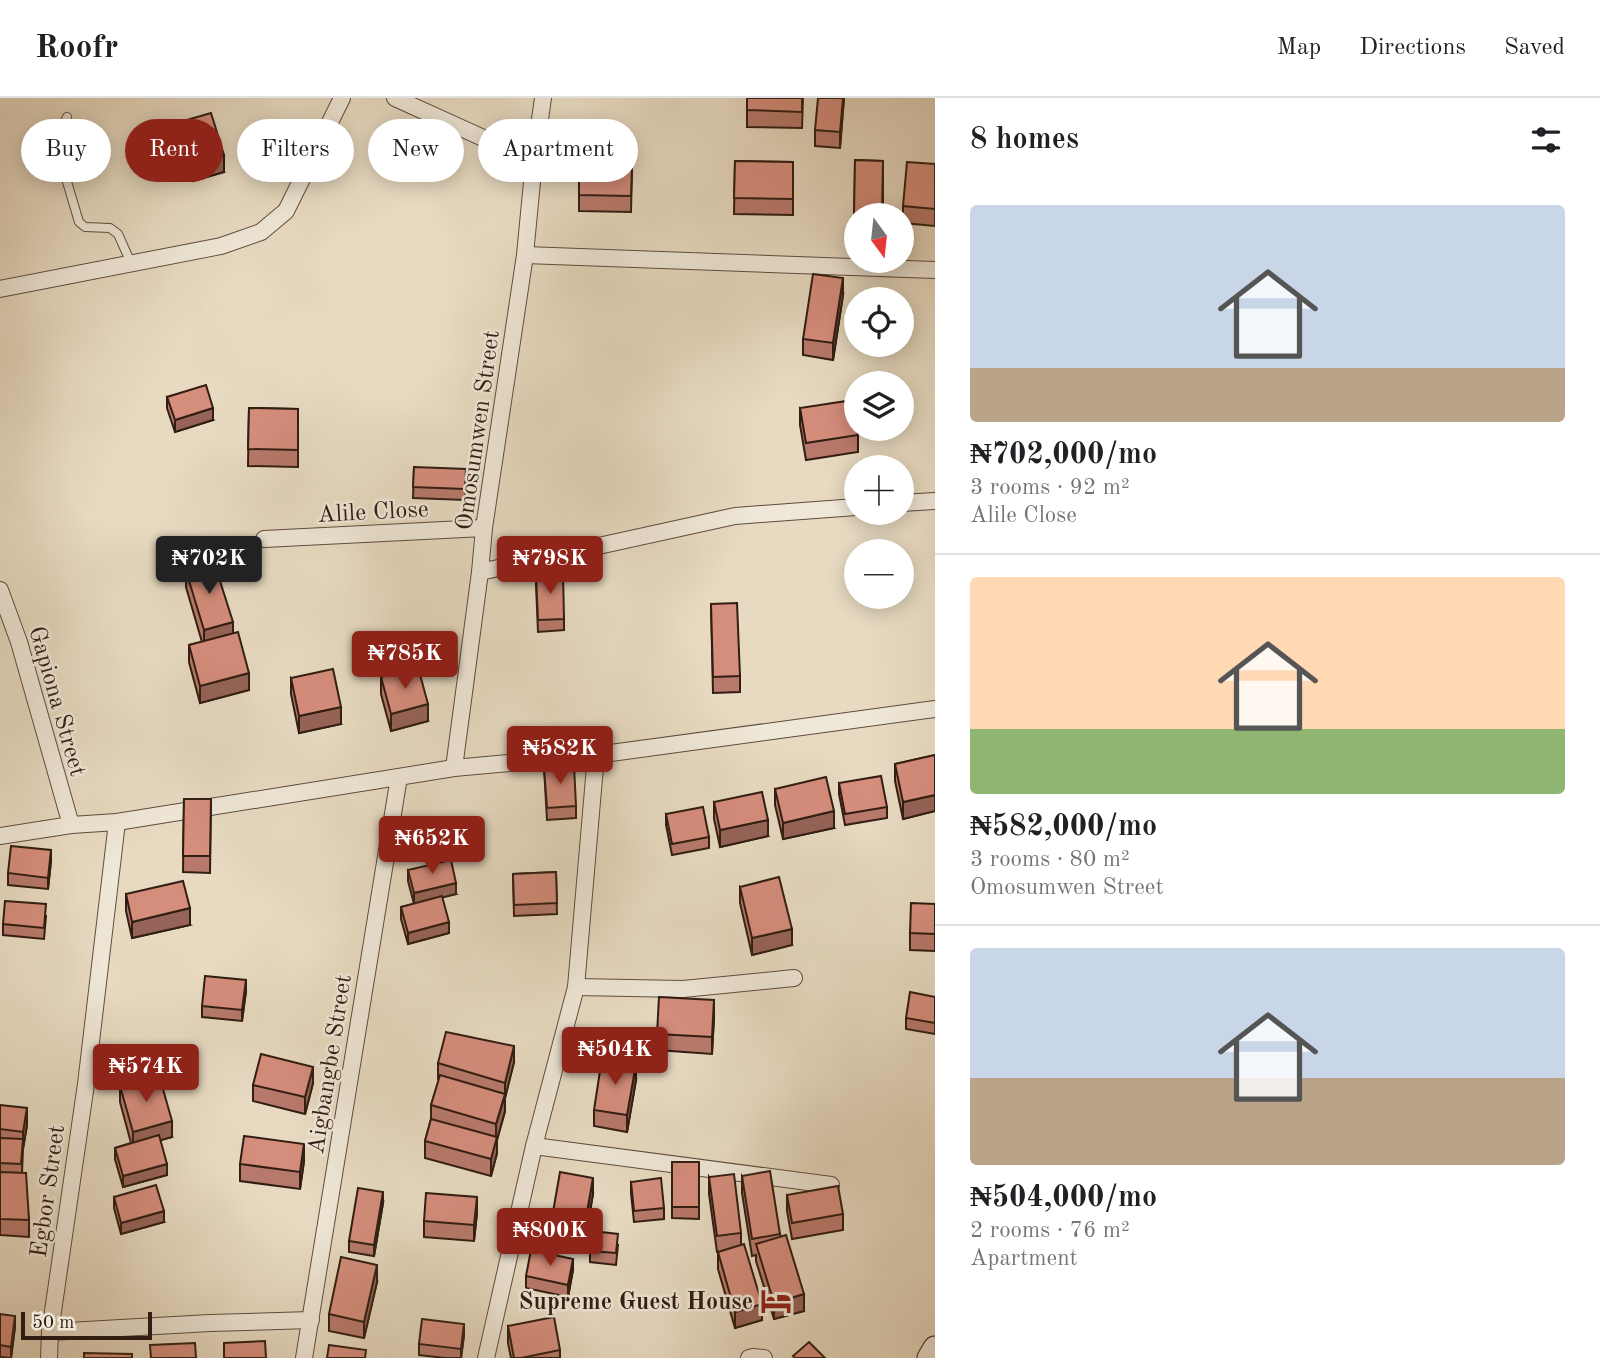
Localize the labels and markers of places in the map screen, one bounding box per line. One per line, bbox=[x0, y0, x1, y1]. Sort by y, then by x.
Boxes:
pin: ₦702K bbox=[160, 536, 258, 596]
pin: ₦798K bbox=[501, 536, 599, 596]
pin: ₦785K bbox=[356, 632, 454, 691]
pin: ₦582K bbox=[511, 726, 609, 786]
pin: ₦652K bbox=[383, 816, 481, 876]
pin: ₦504K bbox=[566, 1028, 664, 1087]
pin: ₦574K bbox=[97, 1044, 195, 1104]
pin: ₦800K bbox=[501, 1208, 599, 1268]
hotel icon: Supreme Guest House bbox=[759, 1284, 793, 1318]
place label: Supreme Guest House bbox=[519, 1291, 753, 1315]

